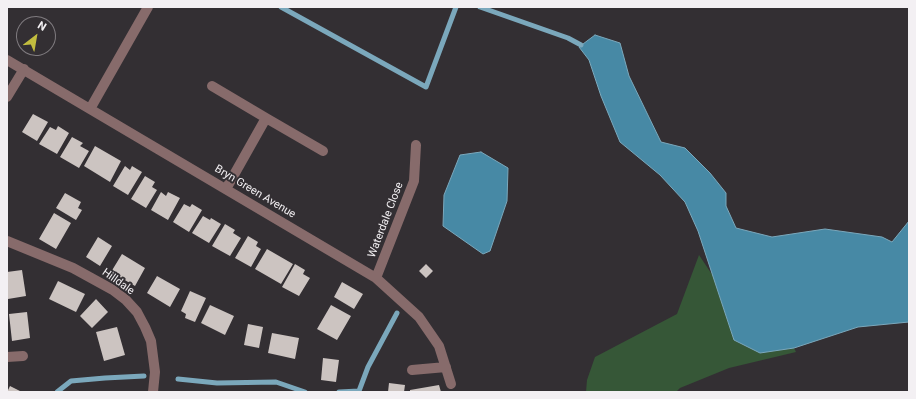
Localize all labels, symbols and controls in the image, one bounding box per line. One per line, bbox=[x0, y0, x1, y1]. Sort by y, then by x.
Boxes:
north arrow bbox=[16, 16, 56, 56]
text: N bbox=[35, 19, 49, 34]
street label: Bryn Green Avenue bbox=[212, 163, 298, 221]
street label: Waterdale Close bbox=[366, 180, 406, 260]
street label: Hilldale bbox=[99, 266, 137, 298]

